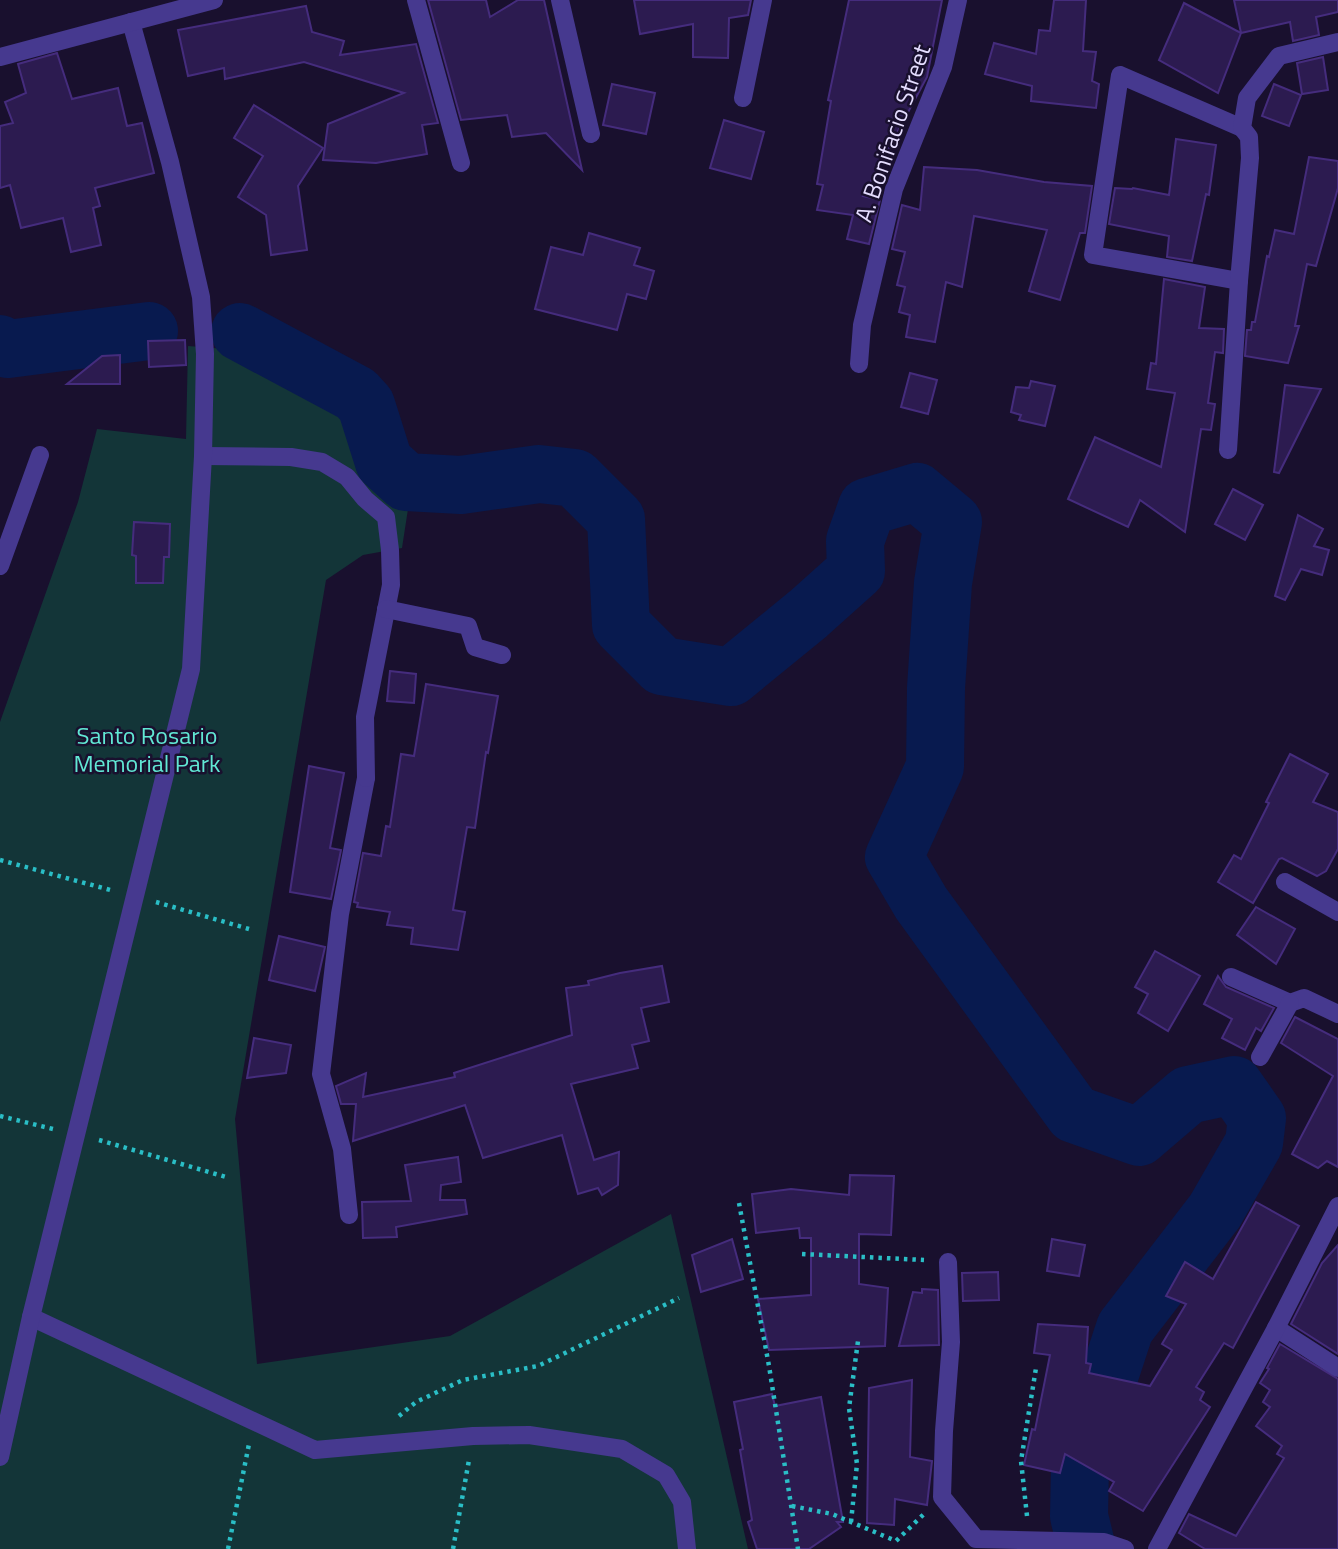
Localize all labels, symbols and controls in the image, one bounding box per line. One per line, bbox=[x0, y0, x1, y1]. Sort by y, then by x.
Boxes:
street label: A. Bonifacio Street bbox=[845, 39, 939, 227]
park label: Santo Rosario Memorial Park bbox=[73, 717, 221, 781]

